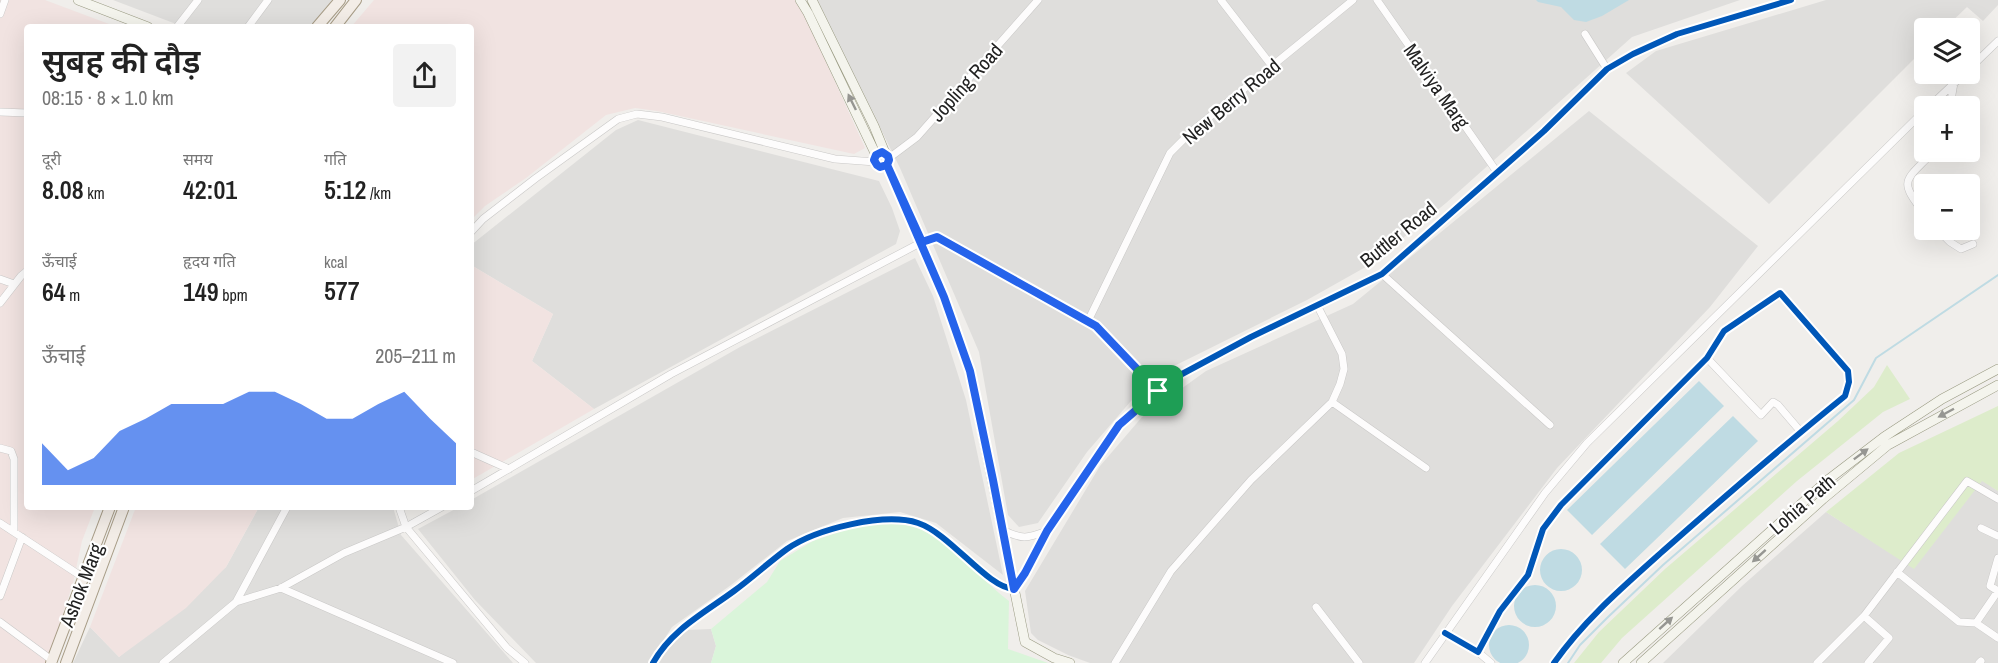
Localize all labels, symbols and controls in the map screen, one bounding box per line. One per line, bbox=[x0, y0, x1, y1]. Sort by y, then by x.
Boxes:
map controls bbox=[1914, 18, 1980, 240]
button: layers bbox=[1914, 18, 1980, 84]
street label: Jopling Road bbox=[924, 37, 1008, 127]
street label: Malviya Marg bbox=[1398, 38, 1476, 134]
text: सुबह की दौड़ bbox=[42, 39, 200, 83]
button: share bbox=[393, 44, 456, 107]
street label: New Berry Road bbox=[1176, 52, 1286, 150]
text: 08:15 · 8 × 1.0 km bbox=[42, 84, 174, 111]
one-way arrow bbox=[847, 93, 856, 110]
button: + bbox=[1914, 96, 1980, 162]
text: दूरी bbox=[42, 148, 61, 170]
text: समय bbox=[183, 148, 213, 170]
text: गति bbox=[324, 148, 346, 170]
text: 8.08 bbox=[42, 172, 84, 207]
text: 42:01 bbox=[183, 172, 237, 207]
text: 5:12 bbox=[324, 172, 366, 207]
button: − bbox=[1914, 174, 1980, 240]
text: km bbox=[84, 182, 105, 204]
text: /km bbox=[366, 182, 391, 204]
street label: Buttler Road bbox=[1354, 195, 1442, 273]
text: ऊँचाई bbox=[42, 250, 77, 272]
text: हृदय गति bbox=[183, 250, 236, 272]
text: kcal bbox=[324, 251, 347, 273]
text: 577 bbox=[324, 273, 360, 308]
text: 64 bbox=[42, 274, 66, 309]
text: 149 bbox=[183, 274, 219, 309]
text: m bbox=[66, 284, 80, 306]
text: bpm bbox=[219, 284, 248, 306]
text: ऊँचाई bbox=[42, 342, 85, 369]
text: 205–211 m bbox=[375, 342, 456, 369]
pin bbox=[1132, 365, 1183, 416]
icon: arrive bbox=[1141, 374, 1174, 407]
one-way arrow bbox=[1938, 408, 1955, 418]
one-way arrow bbox=[1853, 448, 1869, 461]
street label: Lohia Path bbox=[1763, 468, 1841, 540]
street label: Ashok Marg bbox=[52, 539, 109, 632]
one-way arrow bbox=[1752, 549, 1767, 562]
one-way arrow bbox=[1658, 617, 1673, 630]

